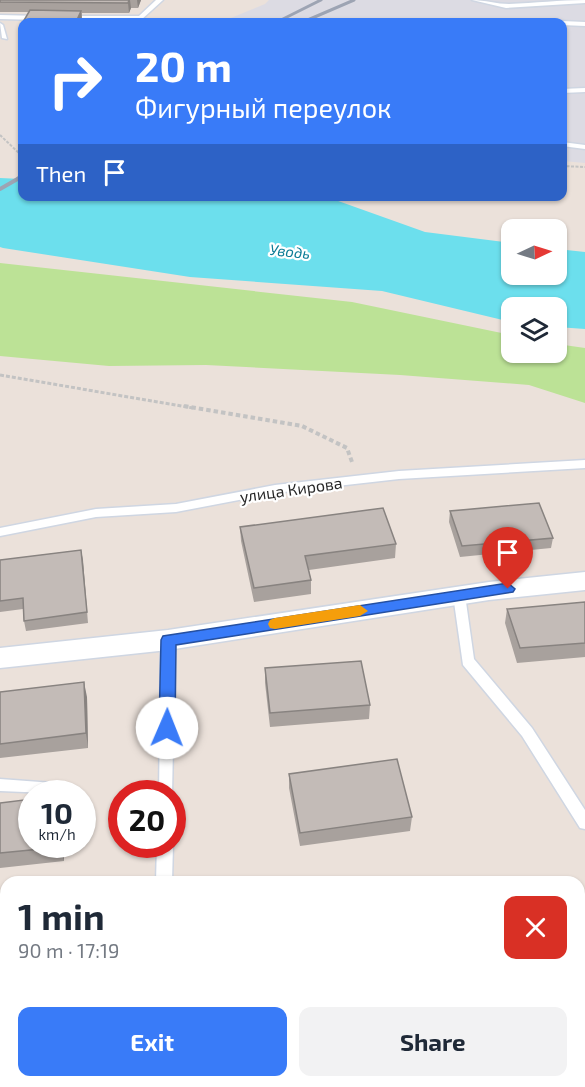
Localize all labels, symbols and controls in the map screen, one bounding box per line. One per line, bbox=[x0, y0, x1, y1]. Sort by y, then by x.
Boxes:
text: 20 m bbox=[135, 40, 232, 90]
icon: right bbox=[36, 42, 114, 120]
text: Фигурный переулок bbox=[135, 91, 392, 123]
icon: arrive bbox=[98, 156, 131, 189]
text: Then bbox=[36, 160, 86, 186]
north arrow bbox=[501, 219, 567, 285]
map controls bbox=[501, 219, 567, 363]
water label: Уводь bbox=[269, 240, 311, 262]
button: layers bbox=[501, 297, 567, 363]
street label: улица Кирова bbox=[238, 472, 344, 507]
pin bbox=[482, 527, 533, 589]
icon: arrive bbox=[491, 536, 524, 569]
position arrow bbox=[135, 696, 199, 760]
speed limit sign: 20 bbox=[108, 780, 186, 858]
text: 10 bbox=[41, 794, 73, 830]
text: km/h bbox=[38, 825, 76, 843]
text: 1 min bbox=[18, 894, 105, 937]
button: close bbox=[504, 896, 567, 959]
text: 90 m · 17:19 bbox=[18, 938, 119, 962]
button: Exit bbox=[18, 1007, 287, 1076]
button: Share bbox=[299, 1007, 567, 1076]

